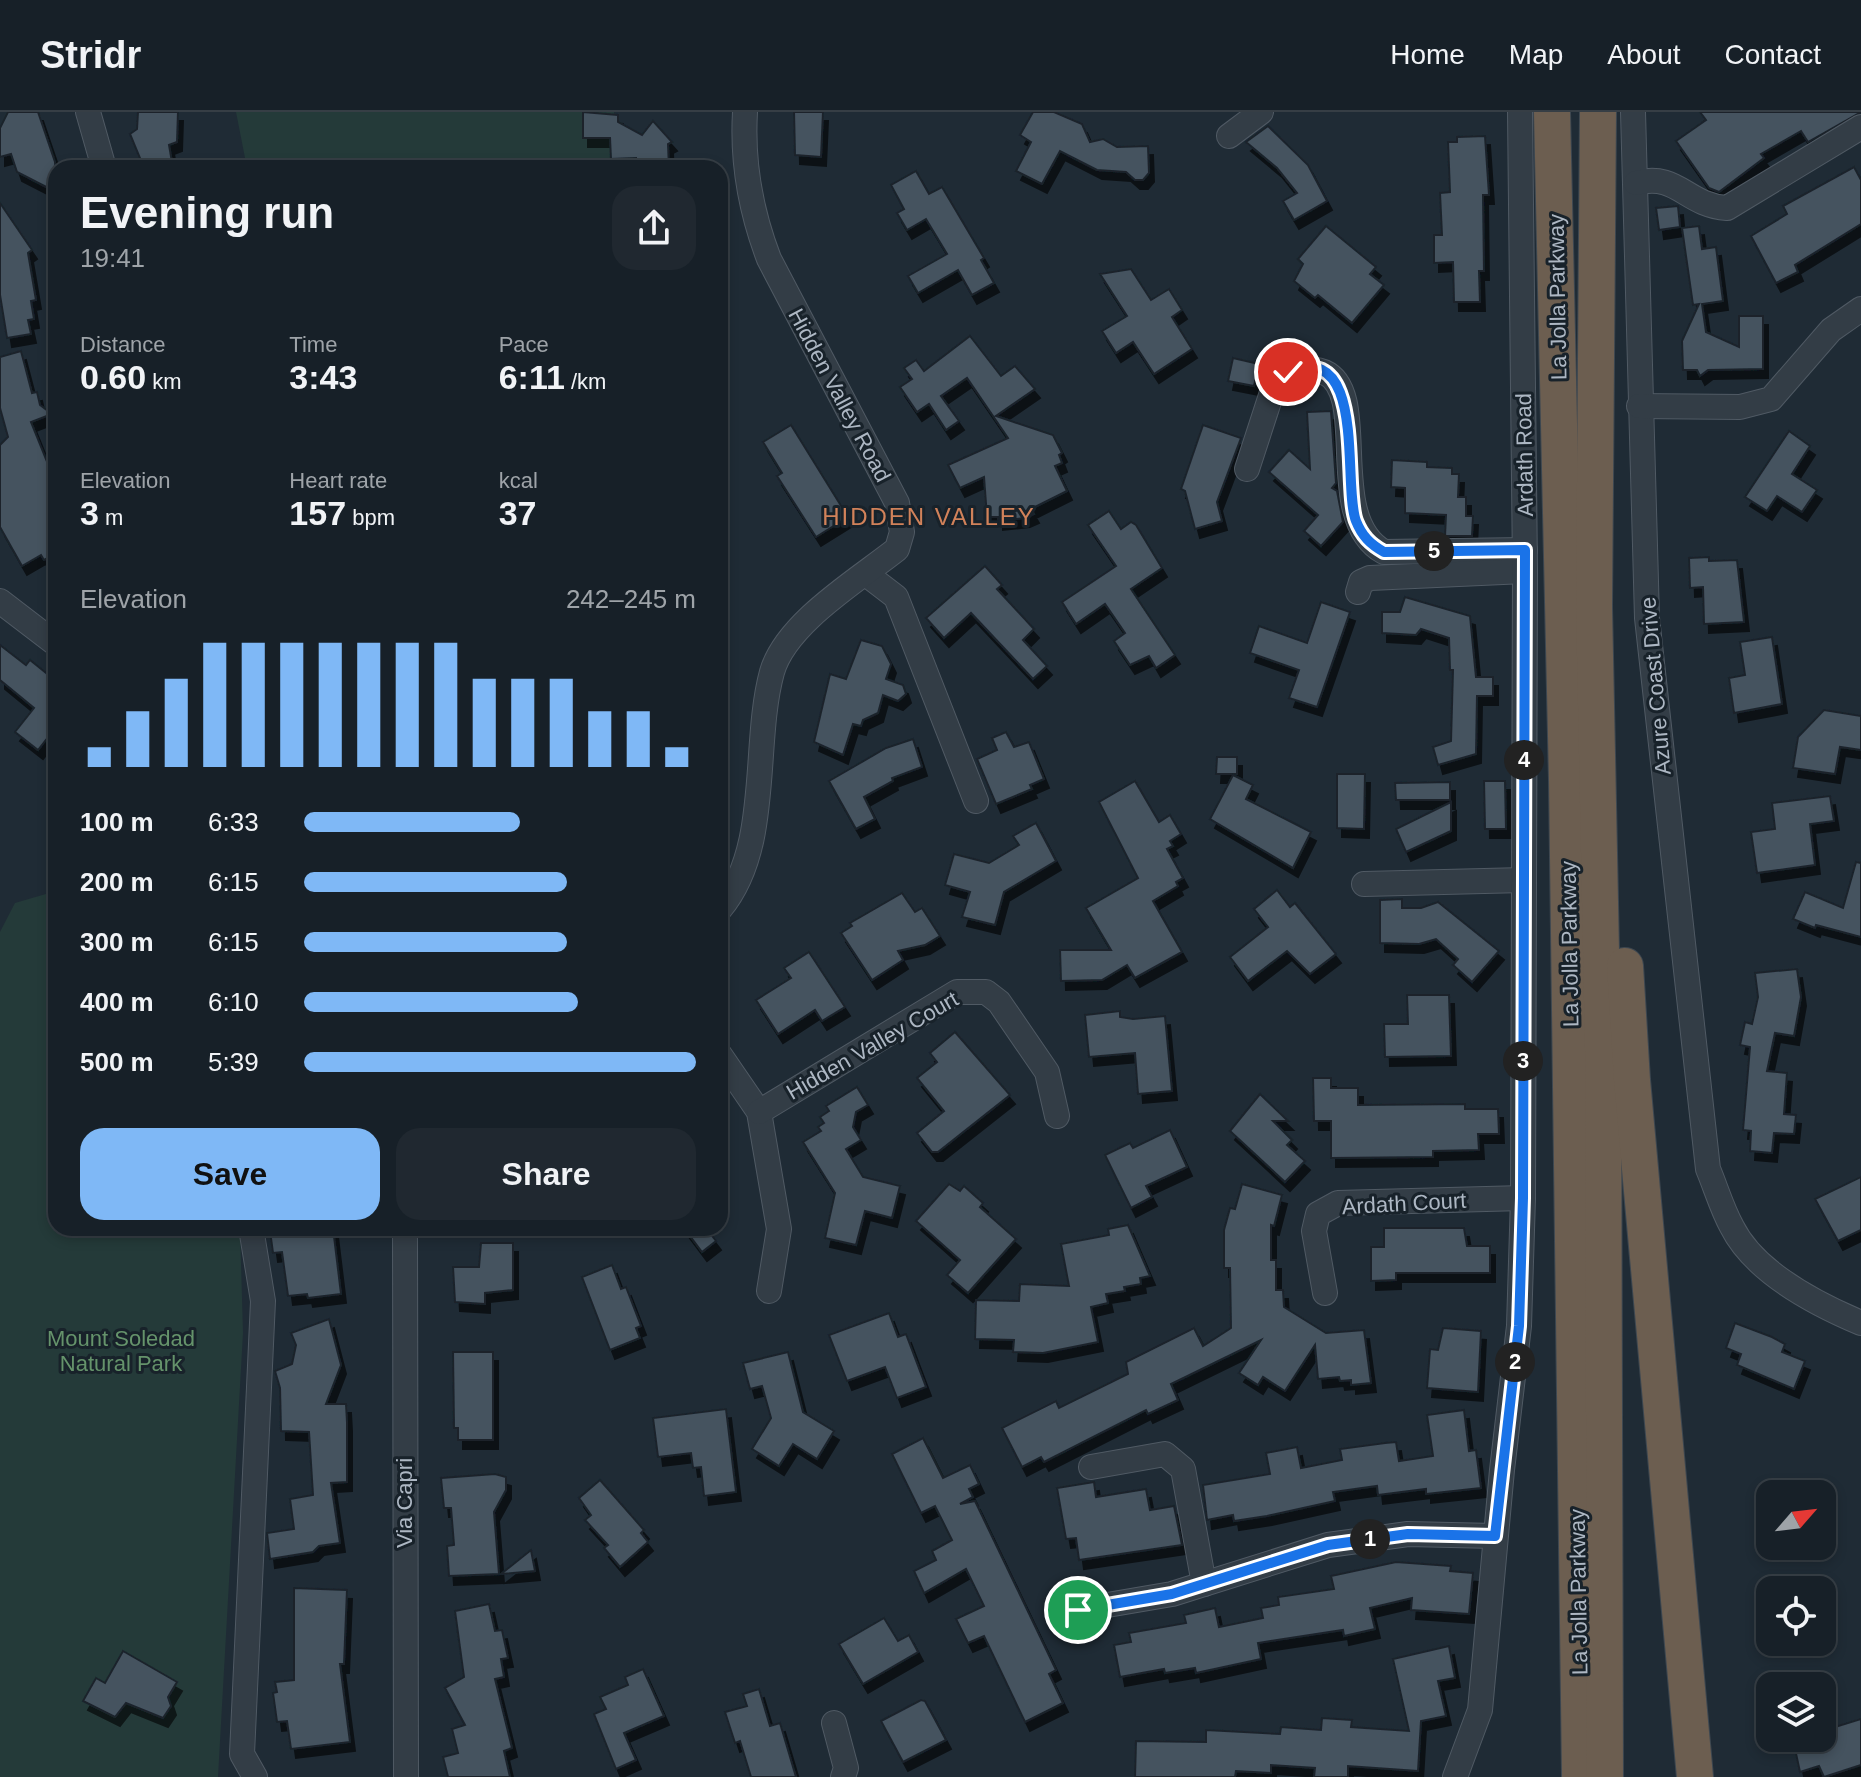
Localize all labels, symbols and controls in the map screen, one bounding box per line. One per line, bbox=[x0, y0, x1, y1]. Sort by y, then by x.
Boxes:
text: Stridr bbox=[40, 34, 141, 76]
text: Home bbox=[1390, 39, 1465, 70]
text: Map bbox=[1509, 39, 1563, 70]
text: About bbox=[1607, 39, 1681, 70]
text: Contact bbox=[1725, 39, 1821, 70]
button: share bbox=[612, 186, 696, 270]
text: Evening run bbox=[80, 188, 334, 237]
street label: La Jolla Parkway bbox=[1544, 214, 1571, 380]
text: 19:41 bbox=[80, 243, 145, 273]
street label: Hidden Valley Road bbox=[783, 304, 896, 486]
text: Distance bbox=[80, 332, 166, 357]
text: Time bbox=[289, 332, 337, 357]
text: Pace bbox=[499, 332, 549, 357]
pin bbox=[1254, 338, 1322, 406]
icon: check bbox=[1266, 350, 1310, 394]
text: 0.60 bbox=[80, 358, 146, 396]
text: 3:43 bbox=[289, 358, 357, 396]
text: 6:11 bbox=[499, 358, 565, 396]
text: km bbox=[146, 369, 182, 394]
text: /km bbox=[565, 369, 606, 394]
street label: Ardath Road bbox=[1511, 393, 1538, 517]
text: Elevation bbox=[80, 468, 171, 493]
text: Heart rate bbox=[289, 468, 387, 493]
text: kcal bbox=[499, 468, 538, 493]
text: 3 bbox=[80, 494, 99, 532]
text: 157 bbox=[289, 494, 346, 532]
text: 37 bbox=[499, 494, 536, 532]
district label: HIDDEN VALLEY bbox=[822, 503, 1036, 530]
text: m bbox=[99, 505, 123, 530]
text: bpm bbox=[346, 505, 395, 530]
pin: 5 bbox=[1414, 531, 1454, 571]
text: 5 bbox=[1428, 538, 1440, 563]
text: Elevation bbox=[80, 584, 187, 614]
text: 242–245 m bbox=[566, 584, 696, 614]
street label: Azure Coast Drive bbox=[1635, 596, 1676, 776]
pin: 4 bbox=[1504, 740, 1544, 780]
text: 4 bbox=[1518, 747, 1530, 772]
text: 100 m bbox=[80, 807, 154, 837]
text: 6:33 bbox=[208, 807, 259, 837]
street label: La Jolla Parkway bbox=[1556, 861, 1583, 1027]
text: 200 m bbox=[80, 867, 154, 897]
text: 6:15 bbox=[208, 867, 259, 897]
text: 300 m bbox=[80, 927, 154, 957]
text: 6:15 bbox=[208, 927, 259, 957]
street label: Hidden Valley Court bbox=[782, 986, 963, 1105]
text: 400 m bbox=[80, 987, 154, 1017]
text: 6:10 bbox=[208, 987, 259, 1017]
pin: 3 bbox=[1503, 1041, 1543, 1081]
text: 500 m bbox=[80, 1047, 154, 1077]
text: 5:39 bbox=[208, 1047, 259, 1077]
text: 3 bbox=[1517, 1048, 1529, 1073]
button: Save bbox=[80, 1128, 380, 1220]
button: Share bbox=[396, 1128, 696, 1220]
street label: Ardath Court bbox=[1341, 1188, 1467, 1219]
park label: Mount Soledad Natural Park bbox=[47, 1326, 195, 1376]
pin: 2 bbox=[1495, 1342, 1535, 1382]
text: 2 bbox=[1509, 1349, 1521, 1374]
street label: Via Capri bbox=[392, 1458, 417, 1548]
north arrow bbox=[1756, 1480, 1836, 1560]
map controls bbox=[1756, 1480, 1836, 1752]
street label: La Jolla Parkway bbox=[1565, 1509, 1592, 1675]
pin: 1 bbox=[1350, 1519, 1390, 1559]
text: 1 bbox=[1364, 1526, 1376, 1551]
pin bbox=[1044, 1576, 1112, 1644]
button: locate bbox=[1756, 1576, 1836, 1656]
icon: arrive bbox=[1056, 1588, 1100, 1632]
button: layers bbox=[1756, 1672, 1836, 1752]

